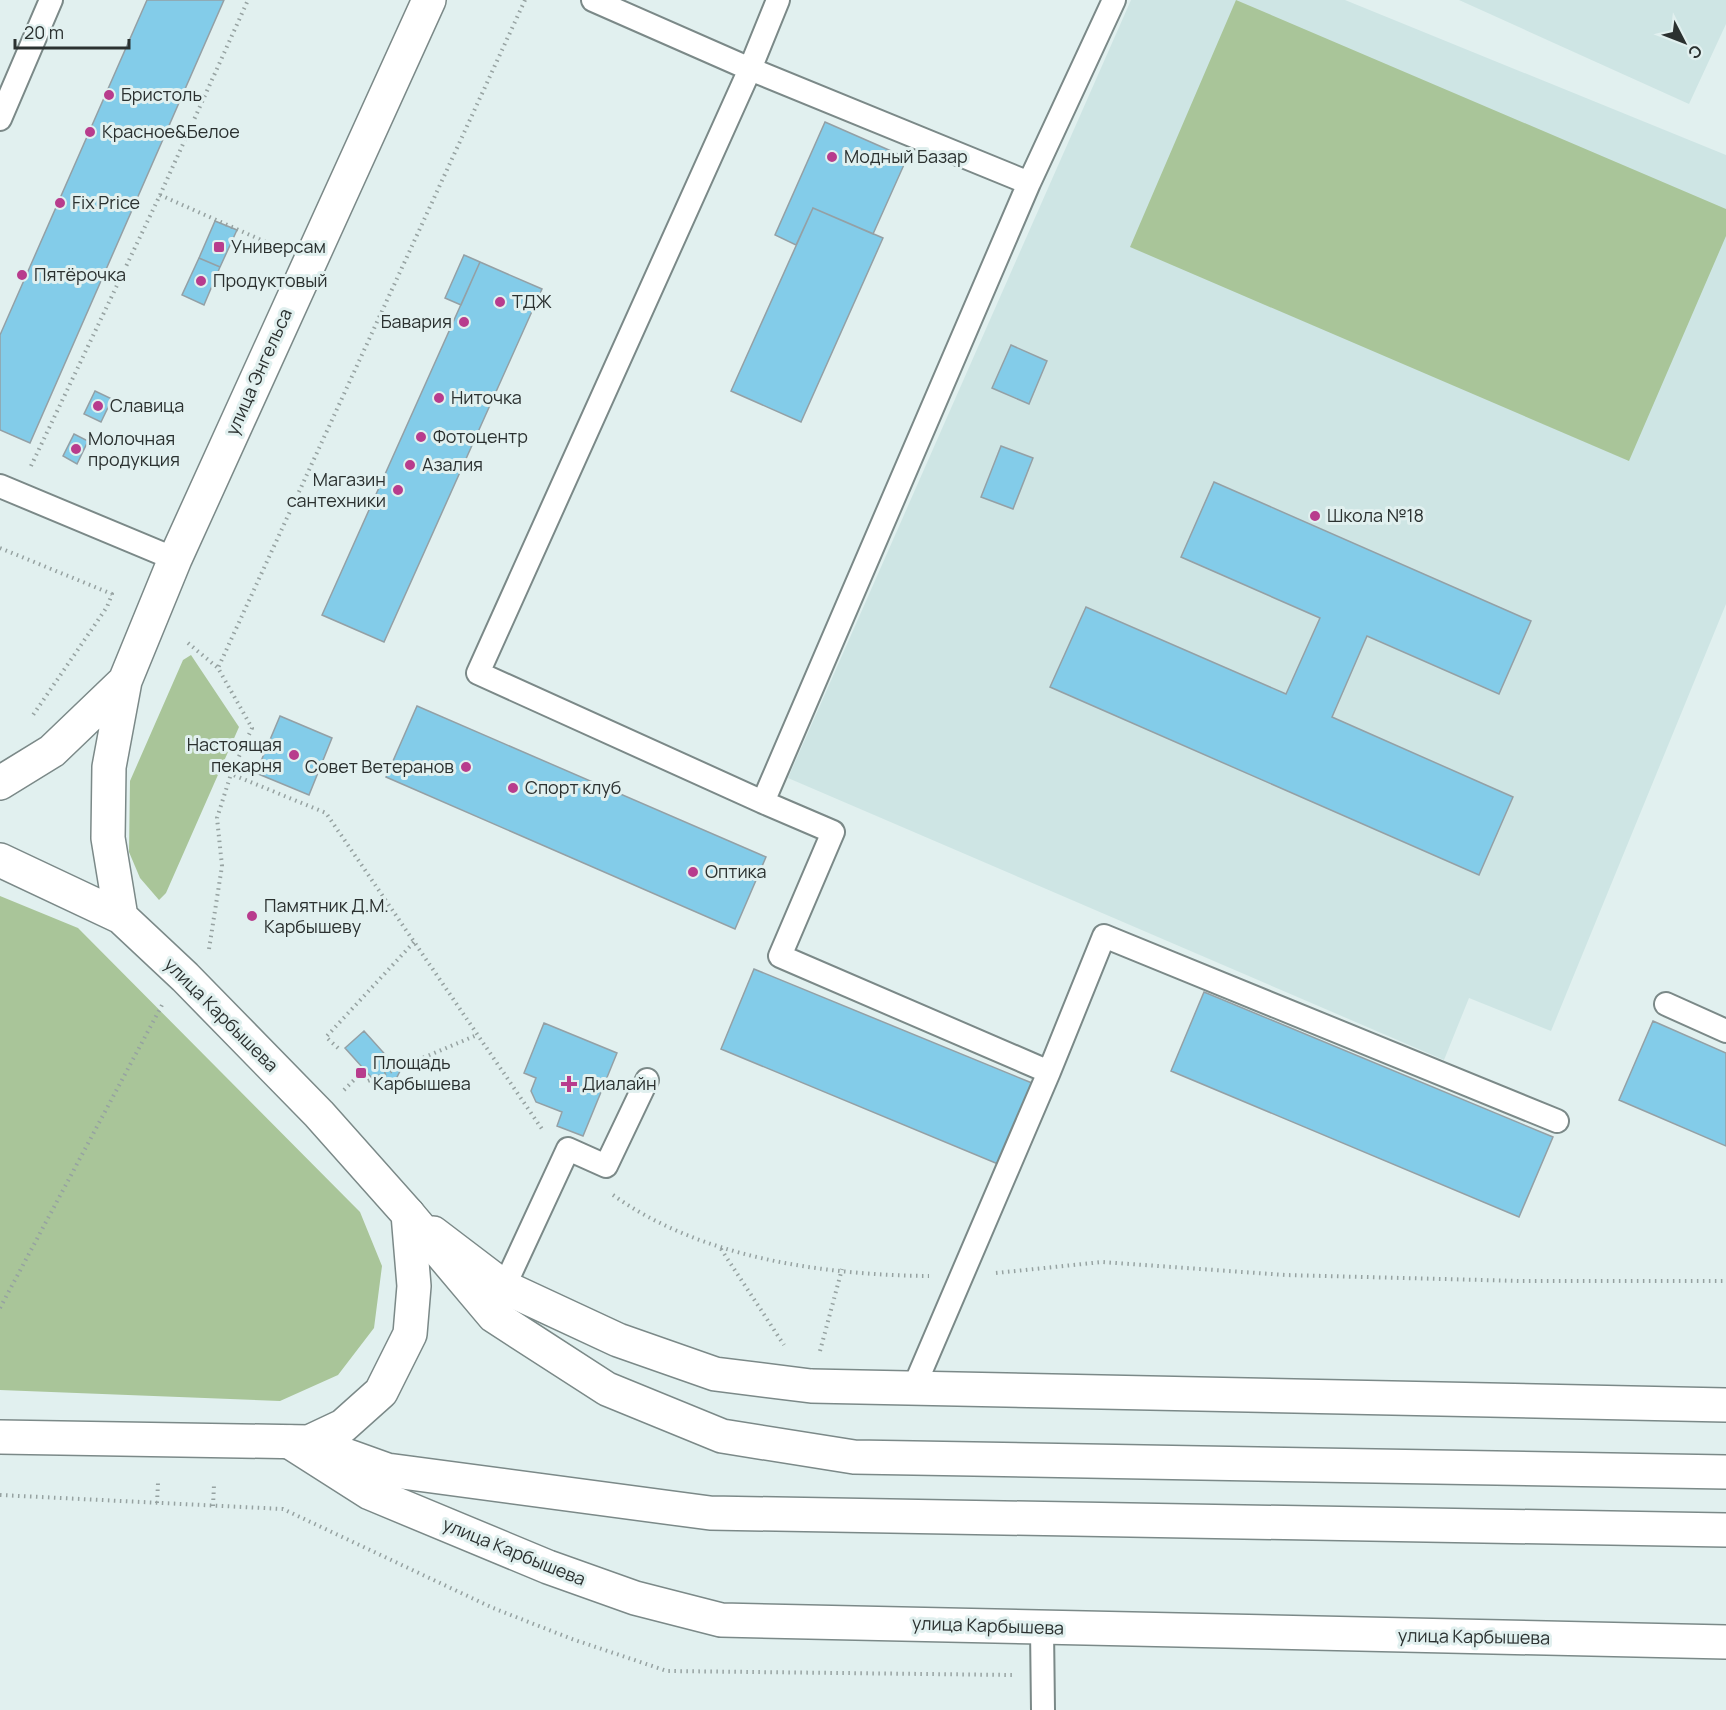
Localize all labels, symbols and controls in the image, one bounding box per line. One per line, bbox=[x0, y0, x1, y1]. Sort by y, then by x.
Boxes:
scale bar bbox=[15, 12, 129, 50]
north arrow bbox=[1654, 12, 1714, 72]
text: 20 m bbox=[24, 20, 64, 44]
text: С bbox=[1683, 40, 1707, 64]
place label: Бристоль bbox=[121, 82, 202, 106]
marker: Бристоль bbox=[102, 88, 116, 102]
place label: Красное&Белое bbox=[102, 119, 240, 143]
marker: Красное&Белое bbox=[83, 125, 97, 139]
place label: Модный Базар bbox=[844, 144, 968, 168]
marker: Модный Базар bbox=[825, 150, 839, 164]
place label: Fix Price bbox=[72, 190, 140, 214]
marker: Fix Price bbox=[53, 196, 67, 210]
place label: Универсам bbox=[231, 234, 326, 258]
marker: Универсам bbox=[212, 240, 226, 254]
place label: Пятёрочка bbox=[34, 262, 126, 286]
marker: Пятёрочка bbox=[15, 268, 29, 282]
place label: Продуктовый bbox=[213, 268, 327, 292]
marker: Продуктовый bbox=[194, 274, 208, 288]
place label: ТДЖ bbox=[512, 289, 552, 313]
marker: ТДЖ bbox=[493, 295, 507, 309]
street label: улица Энгельса bbox=[219, 304, 297, 439]
place label: Бавария bbox=[381, 309, 452, 333]
marker: Бавария bbox=[457, 315, 471, 329]
place label: Ниточка bbox=[451, 385, 522, 409]
marker: Ниточка bbox=[432, 391, 446, 405]
place label: Славица bbox=[110, 393, 184, 417]
marker: Славица bbox=[91, 399, 105, 413]
place label: Фотоцентр bbox=[433, 424, 528, 448]
place label: Молочная продукция bbox=[88, 426, 180, 471]
marker: Фотоцентр bbox=[414, 430, 428, 444]
marker: Молочная продукция bbox=[69, 442, 83, 456]
place label: Азалия bbox=[422, 452, 483, 476]
marker: Азалия bbox=[403, 458, 417, 472]
place label: Магазин сантехники bbox=[287, 467, 386, 512]
marker: Магазин сантехники bbox=[391, 483, 405, 497]
place label: Школа №18 bbox=[1327, 503, 1424, 527]
marker: Школа №18 bbox=[1308, 509, 1322, 523]
place label: Настоящая пекарня bbox=[187, 732, 282, 777]
marker: Настоящая пекарня bbox=[287, 748, 301, 762]
place label: Совет Ветеранов bbox=[305, 754, 454, 778]
marker: Совет Ветеранов bbox=[459, 760, 473, 774]
place label: Спорт клуб bbox=[525, 775, 621, 799]
marker: Спорт клуб bbox=[506, 781, 520, 795]
place label: Оптика bbox=[705, 859, 767, 883]
marker: Оптика bbox=[686, 865, 700, 879]
place label: Памятник Д.М. Карбышеву bbox=[264, 893, 389, 938]
marker: Памятник Д.М. Карбышеву bbox=[245, 909, 259, 923]
street label: улица Карбышева bbox=[159, 952, 284, 1077]
place label: Площадь Карбышева bbox=[373, 1050, 471, 1095]
marker: Площадь Карбышева bbox=[354, 1066, 368, 1080]
place label: Диалайн bbox=[582, 1071, 657, 1095]
marker: Диалайн bbox=[560, 1075, 578, 1093]
street label: улица Карбышева bbox=[439, 1511, 589, 1591]
street label: улица Карбышева bbox=[912, 1610, 1064, 1640]
street label: улица Карбышева bbox=[1398, 1623, 1550, 1649]

